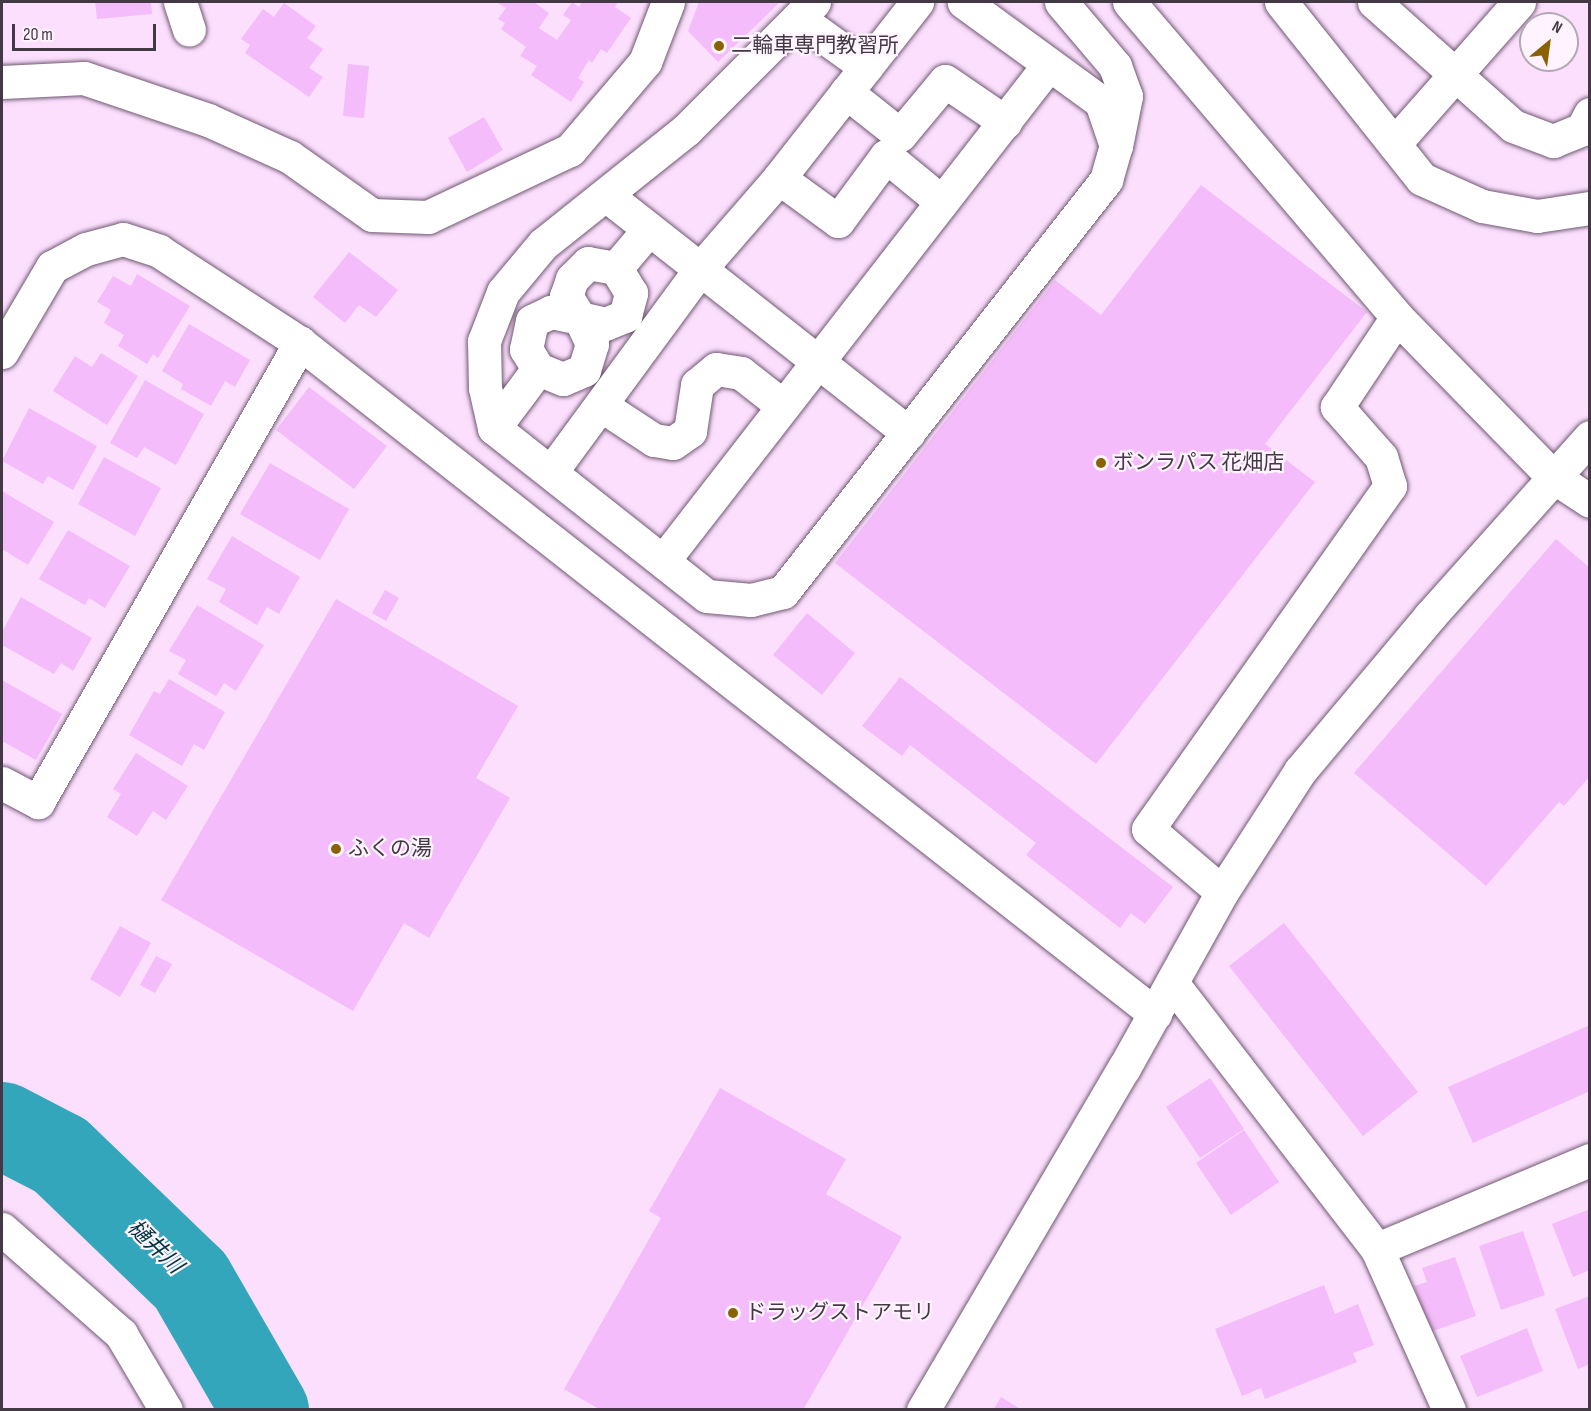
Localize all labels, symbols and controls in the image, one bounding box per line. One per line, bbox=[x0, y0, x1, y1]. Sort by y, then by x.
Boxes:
scale bar bbox=[15, 12, 159, 50]
north arrow bbox=[1519, 12, 1579, 72]
text: N bbox=[1549, 17, 1565, 38]
text: 20 m bbox=[23, 24, 53, 45]
place label: 二輪車専門教習所 bbox=[731, 33, 899, 59]
marker: 二輪車専門教習所 bbox=[712, 39, 726, 53]
place label: ボンラパス 花畑店 bbox=[1113, 450, 1284, 476]
marker: ボンラパス 花畑店 bbox=[1094, 456, 1108, 470]
place label: ふくの湯 bbox=[348, 836, 432, 862]
marker: ふくの湯 bbox=[329, 842, 343, 856]
water label: 樋井川 bbox=[122, 1215, 188, 1279]
place label: ドラッグストアモリ bbox=[745, 1300, 934, 1326]
marker: ドラッグストアモリ bbox=[726, 1306, 740, 1320]

